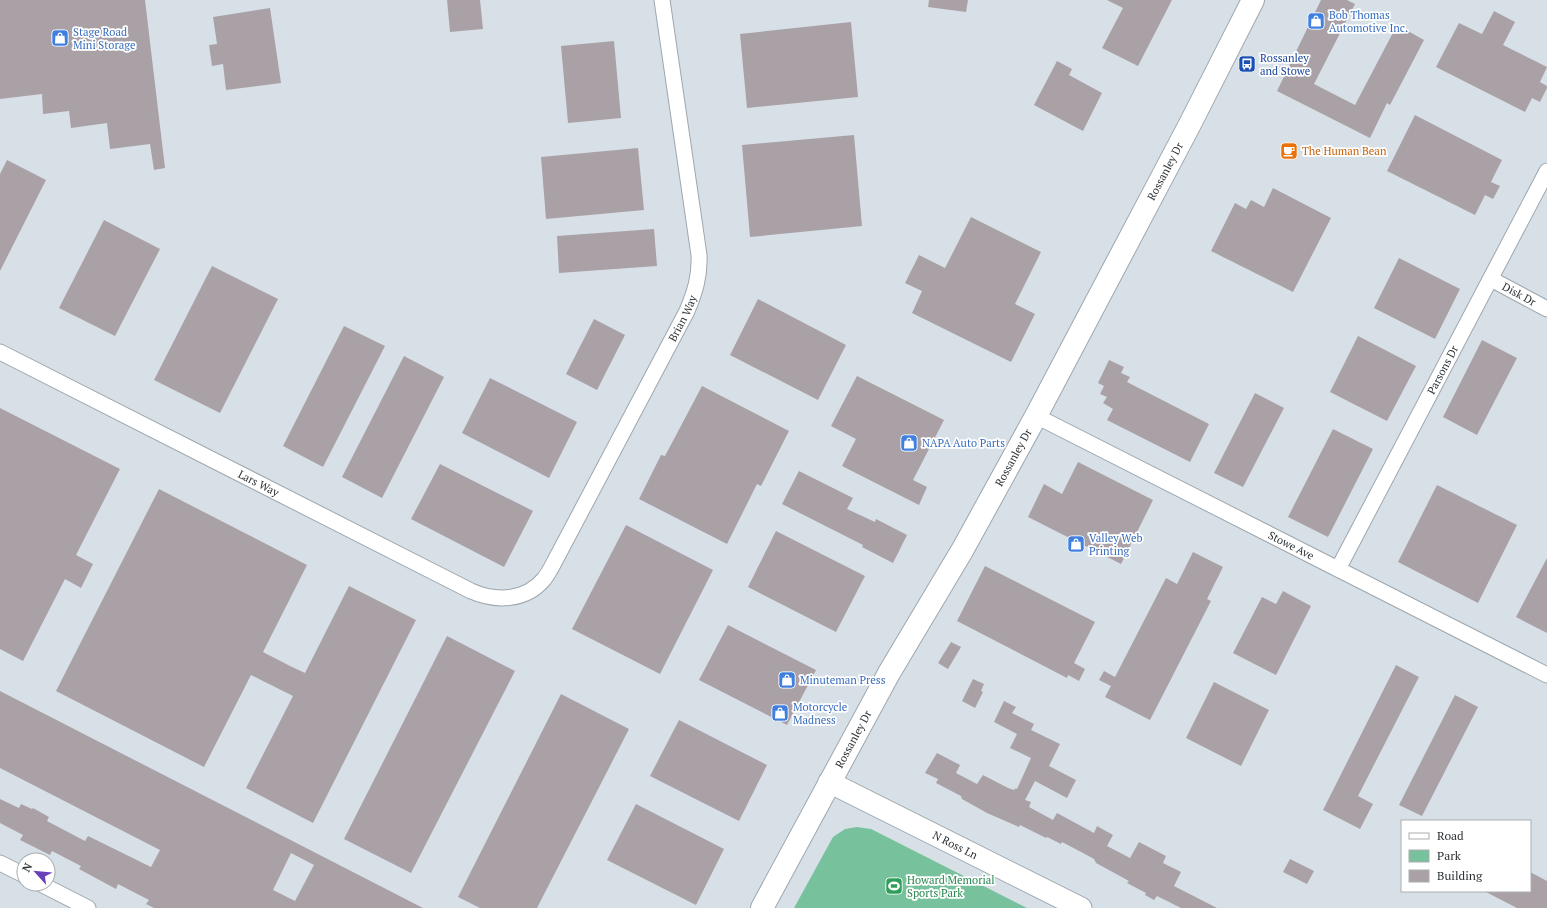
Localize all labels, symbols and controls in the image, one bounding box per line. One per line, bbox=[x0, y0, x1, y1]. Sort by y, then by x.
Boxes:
place label: Bob Thomas Automotive Inc. bbox=[1329, 8, 1408, 35]
shop icon: Bob Thomas Automotive Inc. bbox=[1306, 11, 1326, 31]
place label: Stage Road Mini Storage bbox=[73, 25, 136, 52]
shop icon: Stage Road Mini Storage bbox=[50, 28, 70, 48]
place label: Rossanley and Stowe bbox=[1260, 51, 1311, 78]
bus stop icon: Rossanley and Stowe bbox=[1237, 54, 1257, 74]
street label: Rossanley Dr bbox=[1144, 139, 1187, 203]
cafe icon: The Human Bean bbox=[1279, 141, 1299, 161]
place label: The Human Bean bbox=[1302, 144, 1387, 158]
street label: Disk Dr bbox=[1500, 279, 1539, 309]
street label: Brian Way bbox=[665, 293, 700, 344]
street label: Parsons Dr bbox=[1424, 342, 1462, 397]
street label: Rossanley Dr bbox=[992, 426, 1035, 489]
shop icon: NAPA Auto Parts bbox=[899, 433, 919, 453]
place label: NAPA Auto Parts bbox=[922, 436, 1005, 450]
street label: Lars Way bbox=[236, 467, 282, 500]
street label: Stowe Ave bbox=[1266, 528, 1317, 563]
place label: Valley Web Printing bbox=[1089, 531, 1142, 558]
shop icon: Valley Web Printing bbox=[1066, 534, 1086, 554]
shop icon: Minuteman Press bbox=[777, 670, 797, 690]
place label: Minuteman Press bbox=[800, 673, 886, 687]
place label: Motorcycle Madness bbox=[793, 700, 848, 727]
shop icon: Motorcycle Madness bbox=[770, 703, 790, 723]
street label: Rossanley Dr bbox=[832, 707, 875, 770]
legend bbox=[1401, 820, 1531, 892]
street label: N Ross Ln bbox=[930, 828, 980, 862]
text: Road bbox=[1437, 828, 1464, 843]
text: Park bbox=[1437, 848, 1462, 863]
north arrow bbox=[16, 852, 56, 892]
text: N bbox=[19, 860, 36, 874]
text: Building bbox=[1437, 868, 1483, 883]
place label: Howard Memorial Sports Park bbox=[907, 873, 995, 900]
sports icon: Howard Memorial Sports Park bbox=[884, 876, 904, 896]

